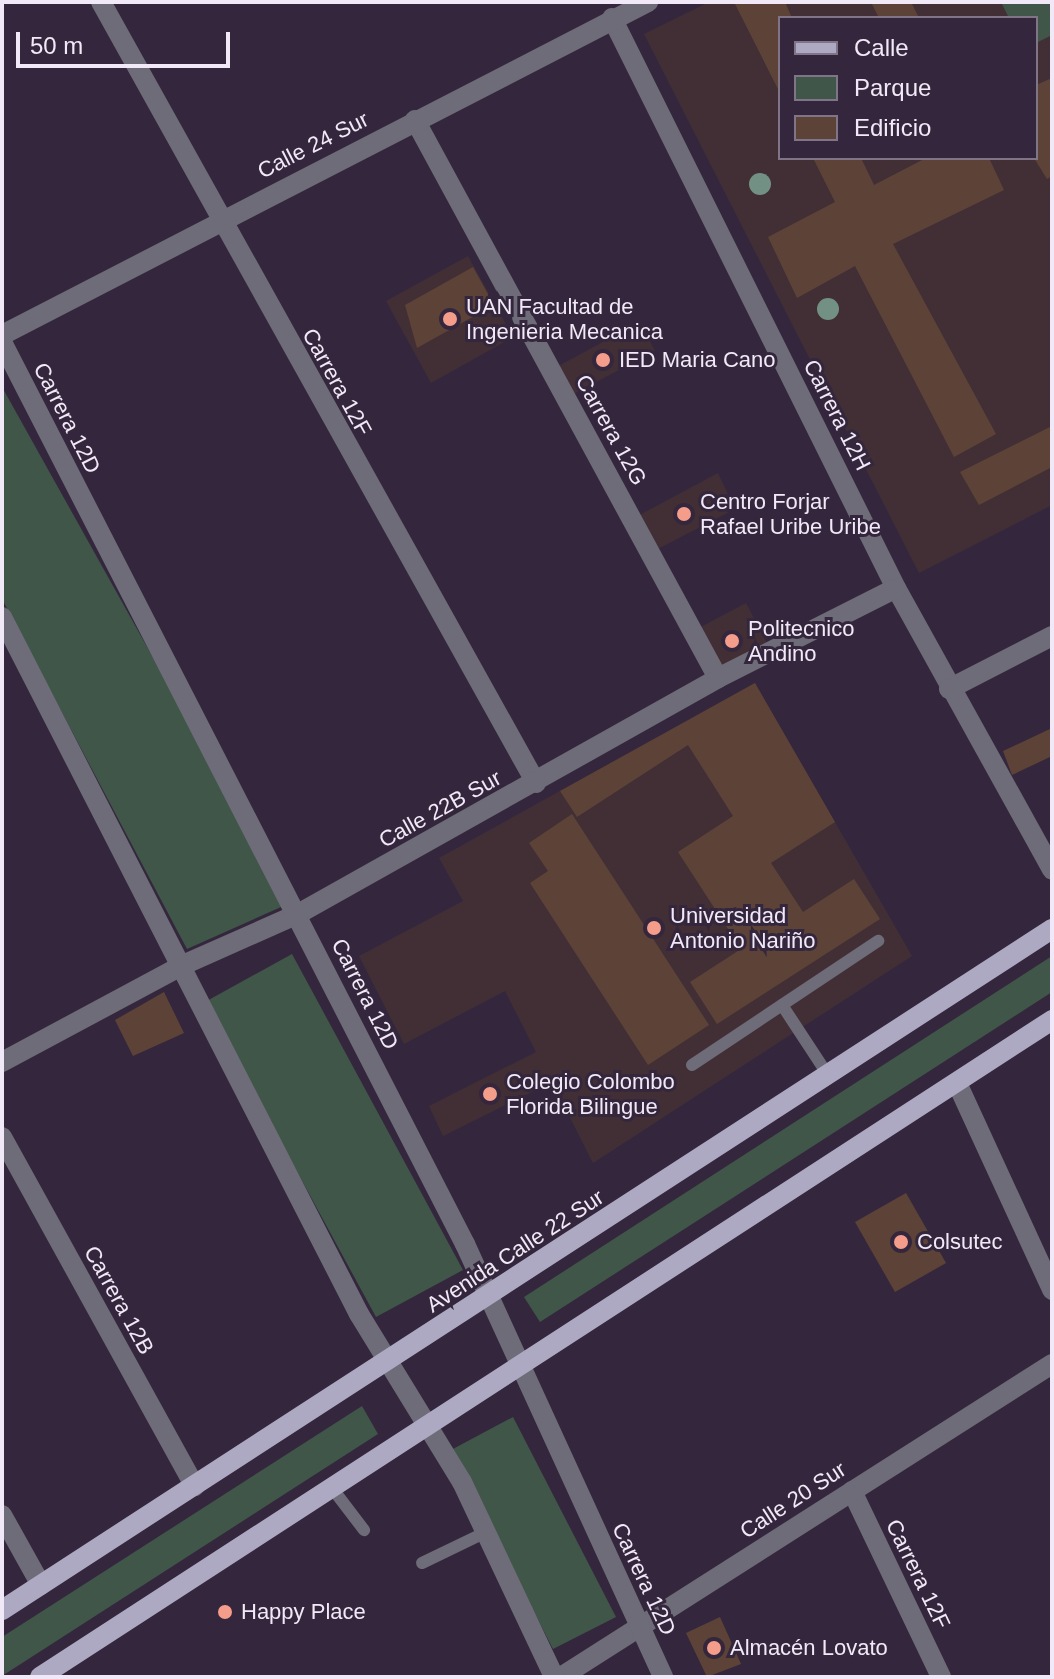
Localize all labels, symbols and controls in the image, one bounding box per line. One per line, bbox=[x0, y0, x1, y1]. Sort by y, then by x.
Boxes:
scale bar bbox=[20, 16, 234, 66]
legend bbox=[778, 16, 1038, 160]
text: 50 m bbox=[30, 32, 83, 59]
text: Calle bbox=[854, 34, 909, 61]
text: Parque bbox=[854, 74, 931, 101]
street label: Calle 24 Sur bbox=[253, 106, 373, 184]
text: Edificio bbox=[854, 114, 931, 141]
place label: UAN Facultad de Ingenieria Mecanica bbox=[466, 293, 663, 344]
marker: UAN Facultad de Ingenieria Mecanica bbox=[441, 310, 459, 328]
street label: Carrera 12F bbox=[297, 324, 377, 440]
place label: IED Maria Cano bbox=[619, 347, 776, 373]
marker: IED Maria Cano bbox=[594, 351, 612, 369]
street label: Carrera 12H bbox=[798, 355, 876, 475]
street label: Carrera 12D bbox=[28, 358, 106, 478]
street label: Carrera 12G bbox=[570, 370, 652, 490]
place label: Centro Forjar Rafael Uribe Uribe bbox=[700, 488, 881, 540]
marker: Centro Forjar Rafael Uribe Uribe bbox=[675, 505, 693, 523]
place label: Politecnico Andino bbox=[748, 615, 854, 666]
marker: Politecnico Andino bbox=[723, 632, 741, 650]
street label: Calle 22B Sur bbox=[374, 765, 506, 853]
place label: Universidad Antonio Nariño bbox=[670, 902, 816, 954]
marker: Universidad Antonio Nariño bbox=[645, 919, 663, 937]
street label: Carrera 12D bbox=[326, 934, 404, 1054]
place label: Colegio Colombo Florida Bilingue bbox=[506, 1068, 675, 1120]
marker: Colegio Colombo Florida Bilingue bbox=[481, 1085, 499, 1103]
street label: Avenida Calle 22 Sur bbox=[421, 1184, 609, 1318]
place label: Colsutec bbox=[917, 1229, 1003, 1255]
marker: Colsutec bbox=[892, 1233, 910, 1251]
street label: Carrera 12B bbox=[78, 1241, 160, 1359]
street label: Calle 20 Sur bbox=[735, 1456, 851, 1544]
street label: Carrera 12F bbox=[880, 1515, 956, 1633]
street label: Carrera 12D bbox=[606, 1519, 682, 1639]
place label: Happy Place bbox=[241, 1599, 366, 1625]
marker: Happy Place bbox=[216, 1603, 234, 1621]
place label: Almacén Lovato bbox=[730, 1635, 888, 1661]
marker: Almacén Lovato bbox=[705, 1639, 723, 1657]

